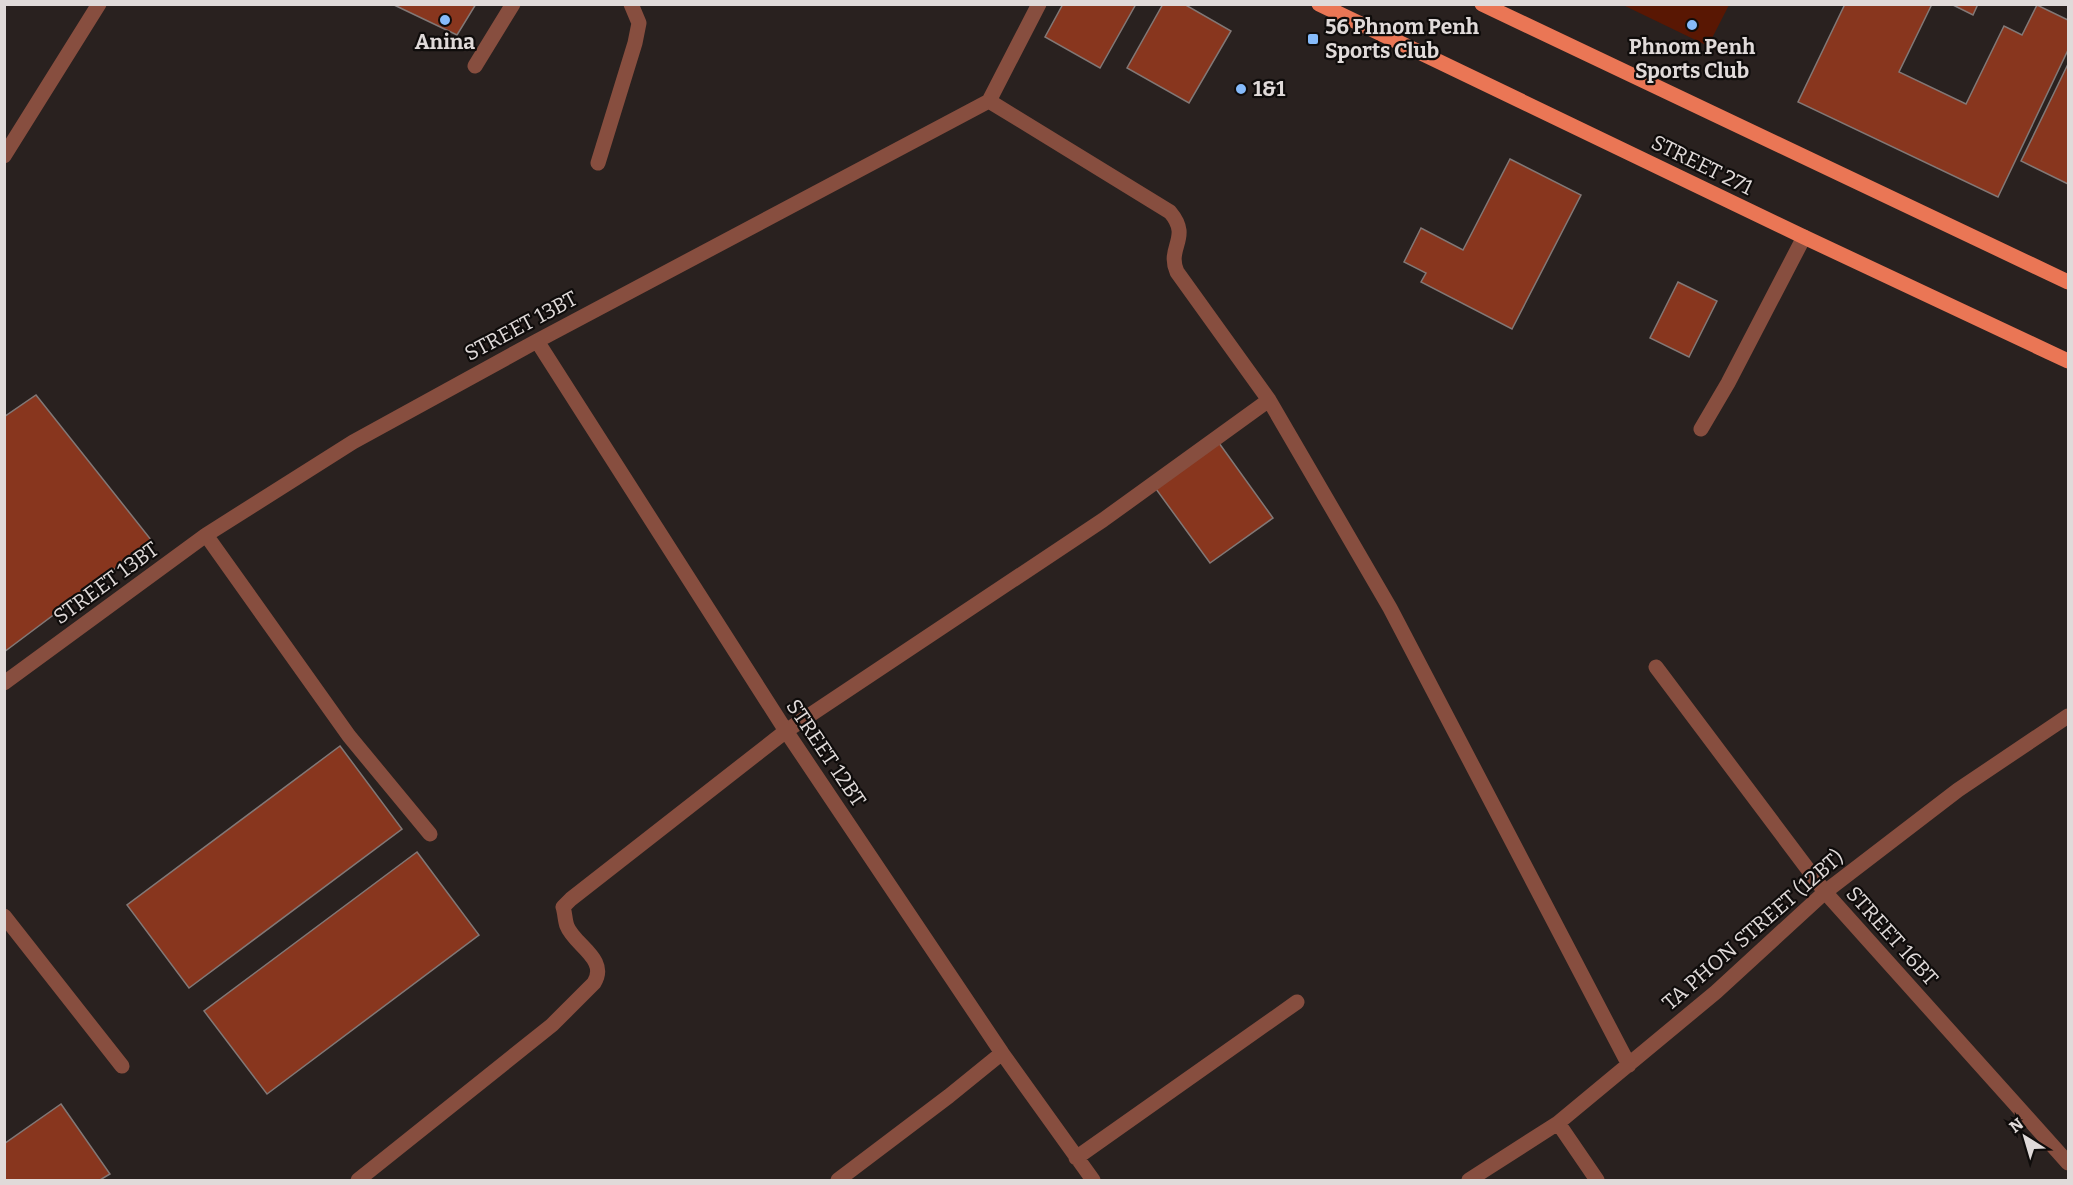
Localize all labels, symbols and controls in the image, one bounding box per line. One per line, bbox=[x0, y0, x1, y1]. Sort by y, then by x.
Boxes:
marker: Anina bbox=[438, 13, 452, 27]
place label: 56 Phnom Penh Sports Club bbox=[1325, 14, 1480, 64]
marker: Phnom Penh Sports Club bbox=[1685, 18, 1699, 32]
place label: Anina bbox=[415, 29, 475, 55]
marker: 56 Phnom Penh Sports Club bbox=[1306, 32, 1320, 46]
place label: Phnom Penh Sports Club bbox=[1629, 34, 1756, 84]
place label: 1&1 bbox=[1253, 76, 1285, 102]
marker: 1&1 bbox=[1234, 82, 1248, 96]
street label: STREET 271 bbox=[1647, 129, 1757, 201]
street label: STREET 13BT bbox=[460, 285, 582, 367]
street label: STREET 13BT bbox=[48, 536, 164, 630]
street label: STREET 12BT bbox=[781, 694, 871, 812]
street label: TA PHON STREET (12BT) bbox=[1657, 844, 1849, 1016]
street label: STREET 16BT bbox=[1841, 881, 1943, 991]
north arrow bbox=[1995, 1107, 2055, 1167]
text: N bbox=[2006, 1114, 2027, 1137]

